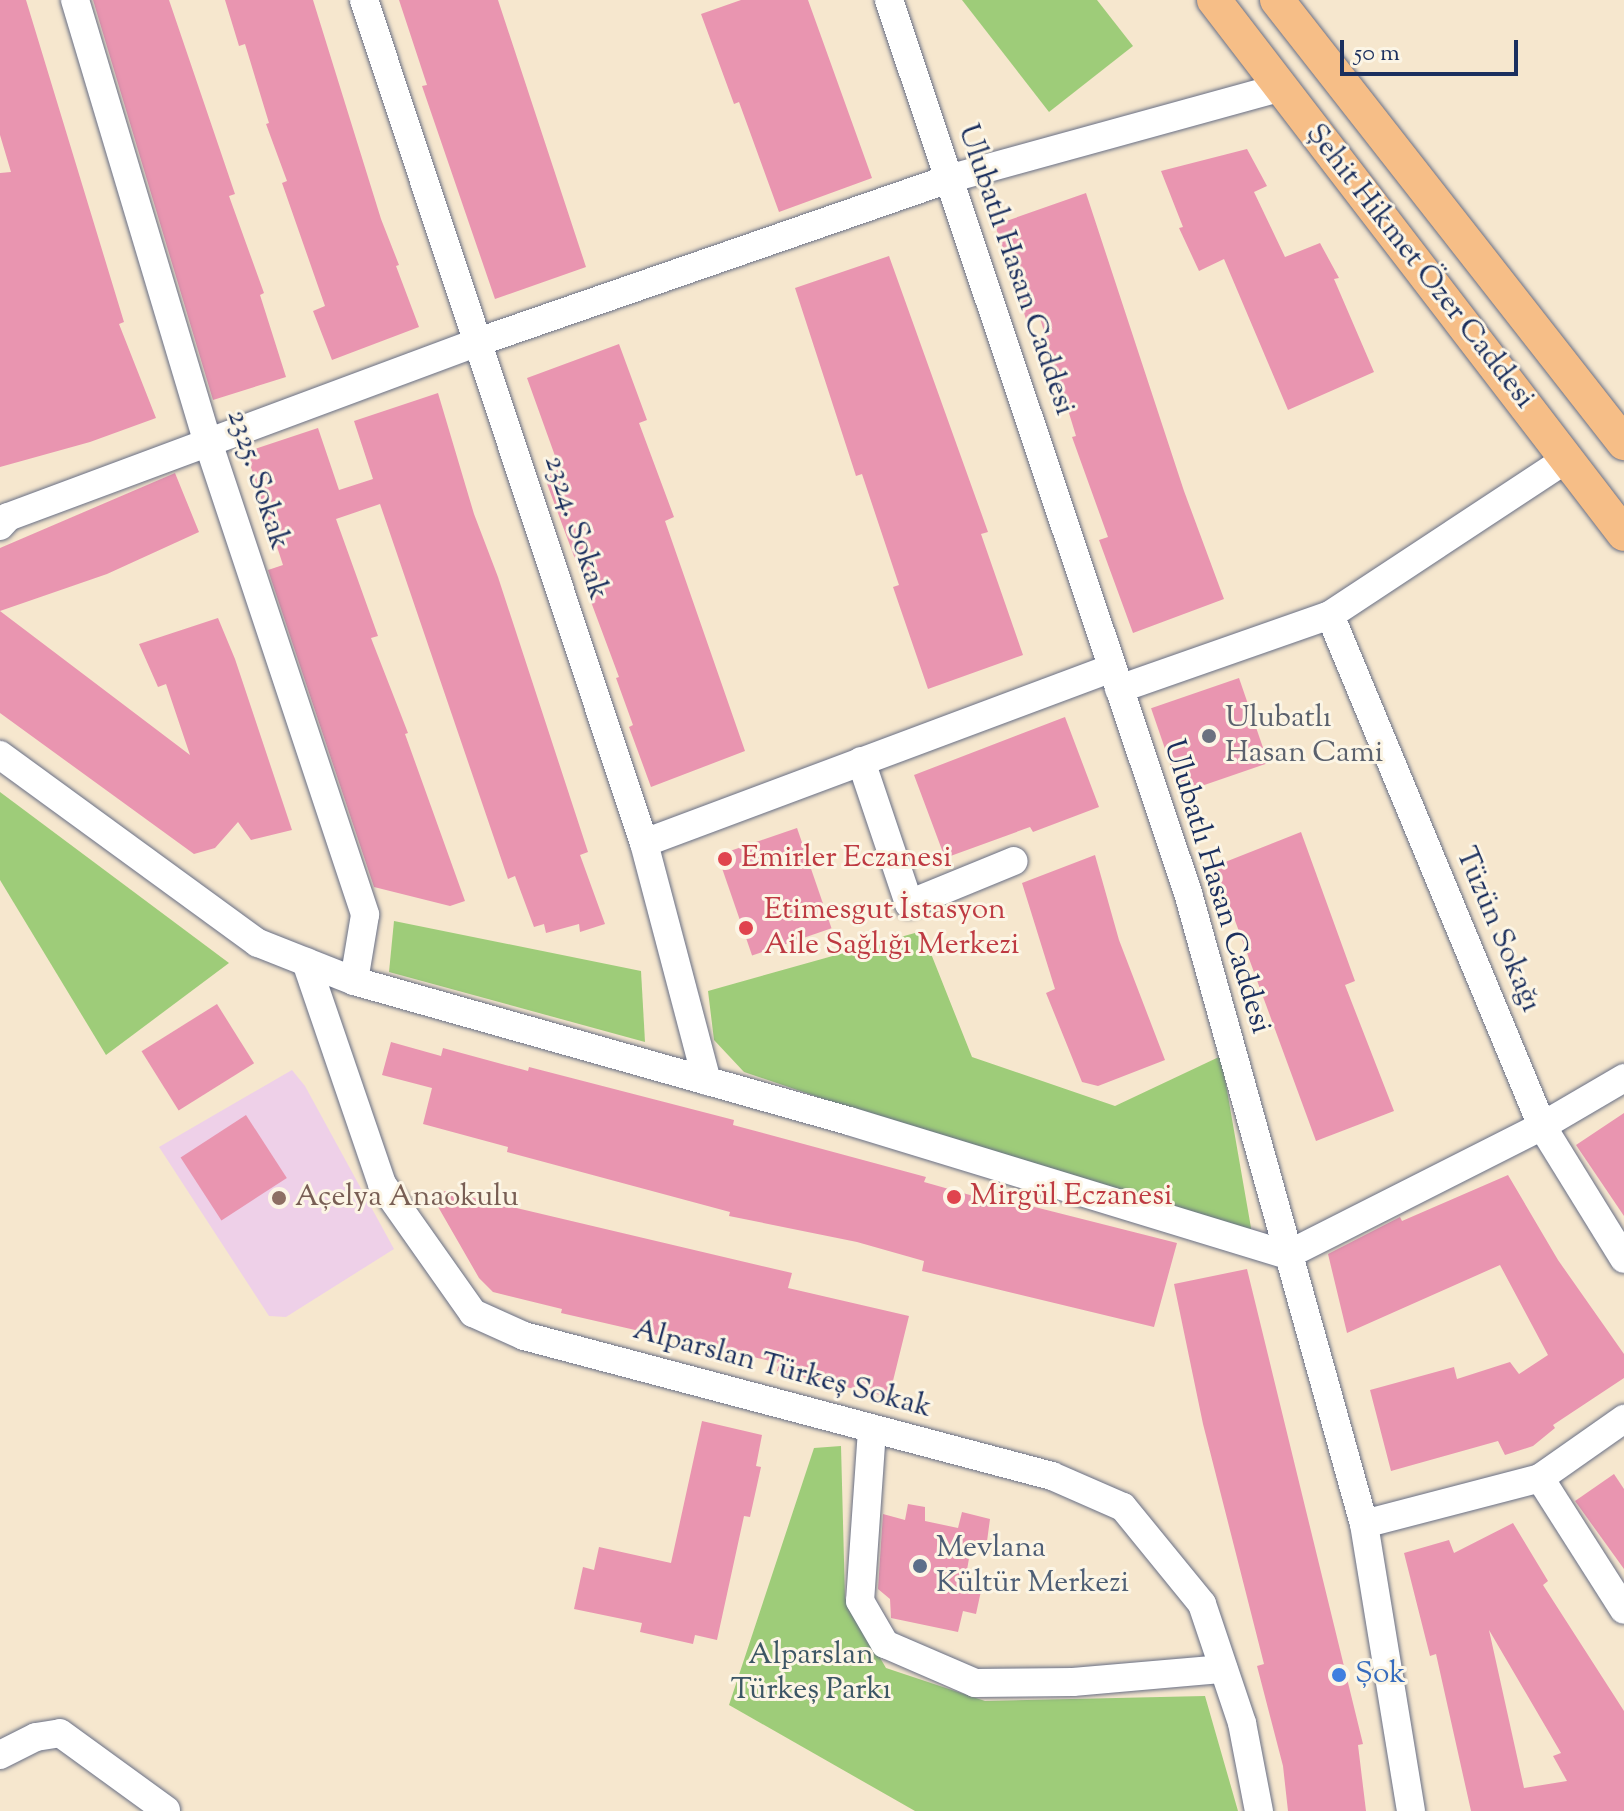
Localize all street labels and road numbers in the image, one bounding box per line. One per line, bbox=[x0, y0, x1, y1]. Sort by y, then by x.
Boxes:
street label: Şehit Hikmet Özer Caddesi bbox=[1297, 118, 1541, 416]
street label: Ulubatlı Hasan Caddesi bbox=[948, 120, 1082, 420]
street label: 2325. Sokak bbox=[217, 405, 297, 555]
street label: 2324. Sokak bbox=[535, 451, 615, 605]
street label: Ulubatlı Hasan Caddesi bbox=[1154, 736, 1278, 1038]
street label: Tüzün Sokağı bbox=[1446, 842, 1548, 1018]
street label: Alparslan Türkeş Sokak bbox=[629, 1313, 935, 1427]

